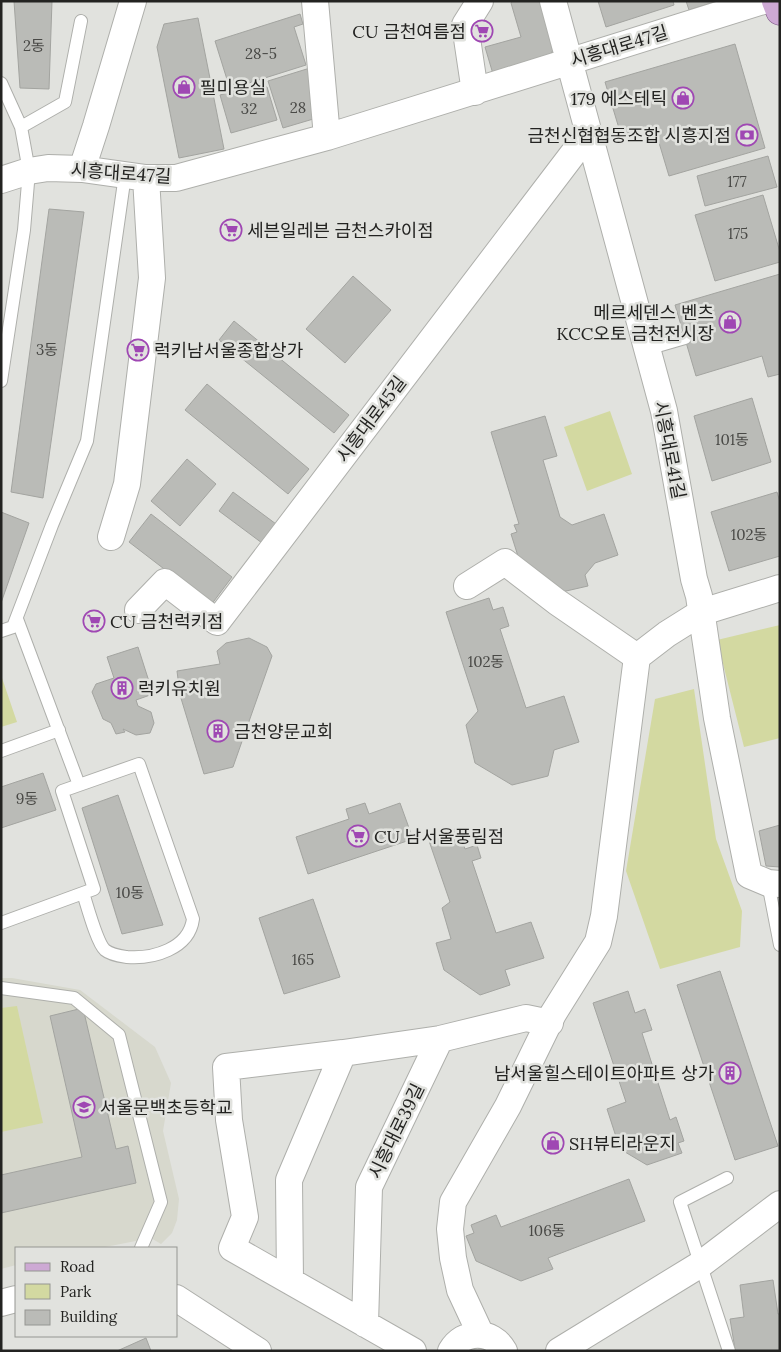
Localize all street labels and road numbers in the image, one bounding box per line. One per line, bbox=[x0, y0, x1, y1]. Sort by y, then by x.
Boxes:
street label: 시흥대로47길 bbox=[567, 20, 671, 72]
street label: 시흥대로47길 bbox=[70, 158, 172, 188]
street label: 시흥대로45길 bbox=[331, 371, 411, 467]
street label: 시흥대로41길 bbox=[649, 399, 691, 501]
street label: 시흥대로39길 bbox=[363, 1080, 429, 1182]

